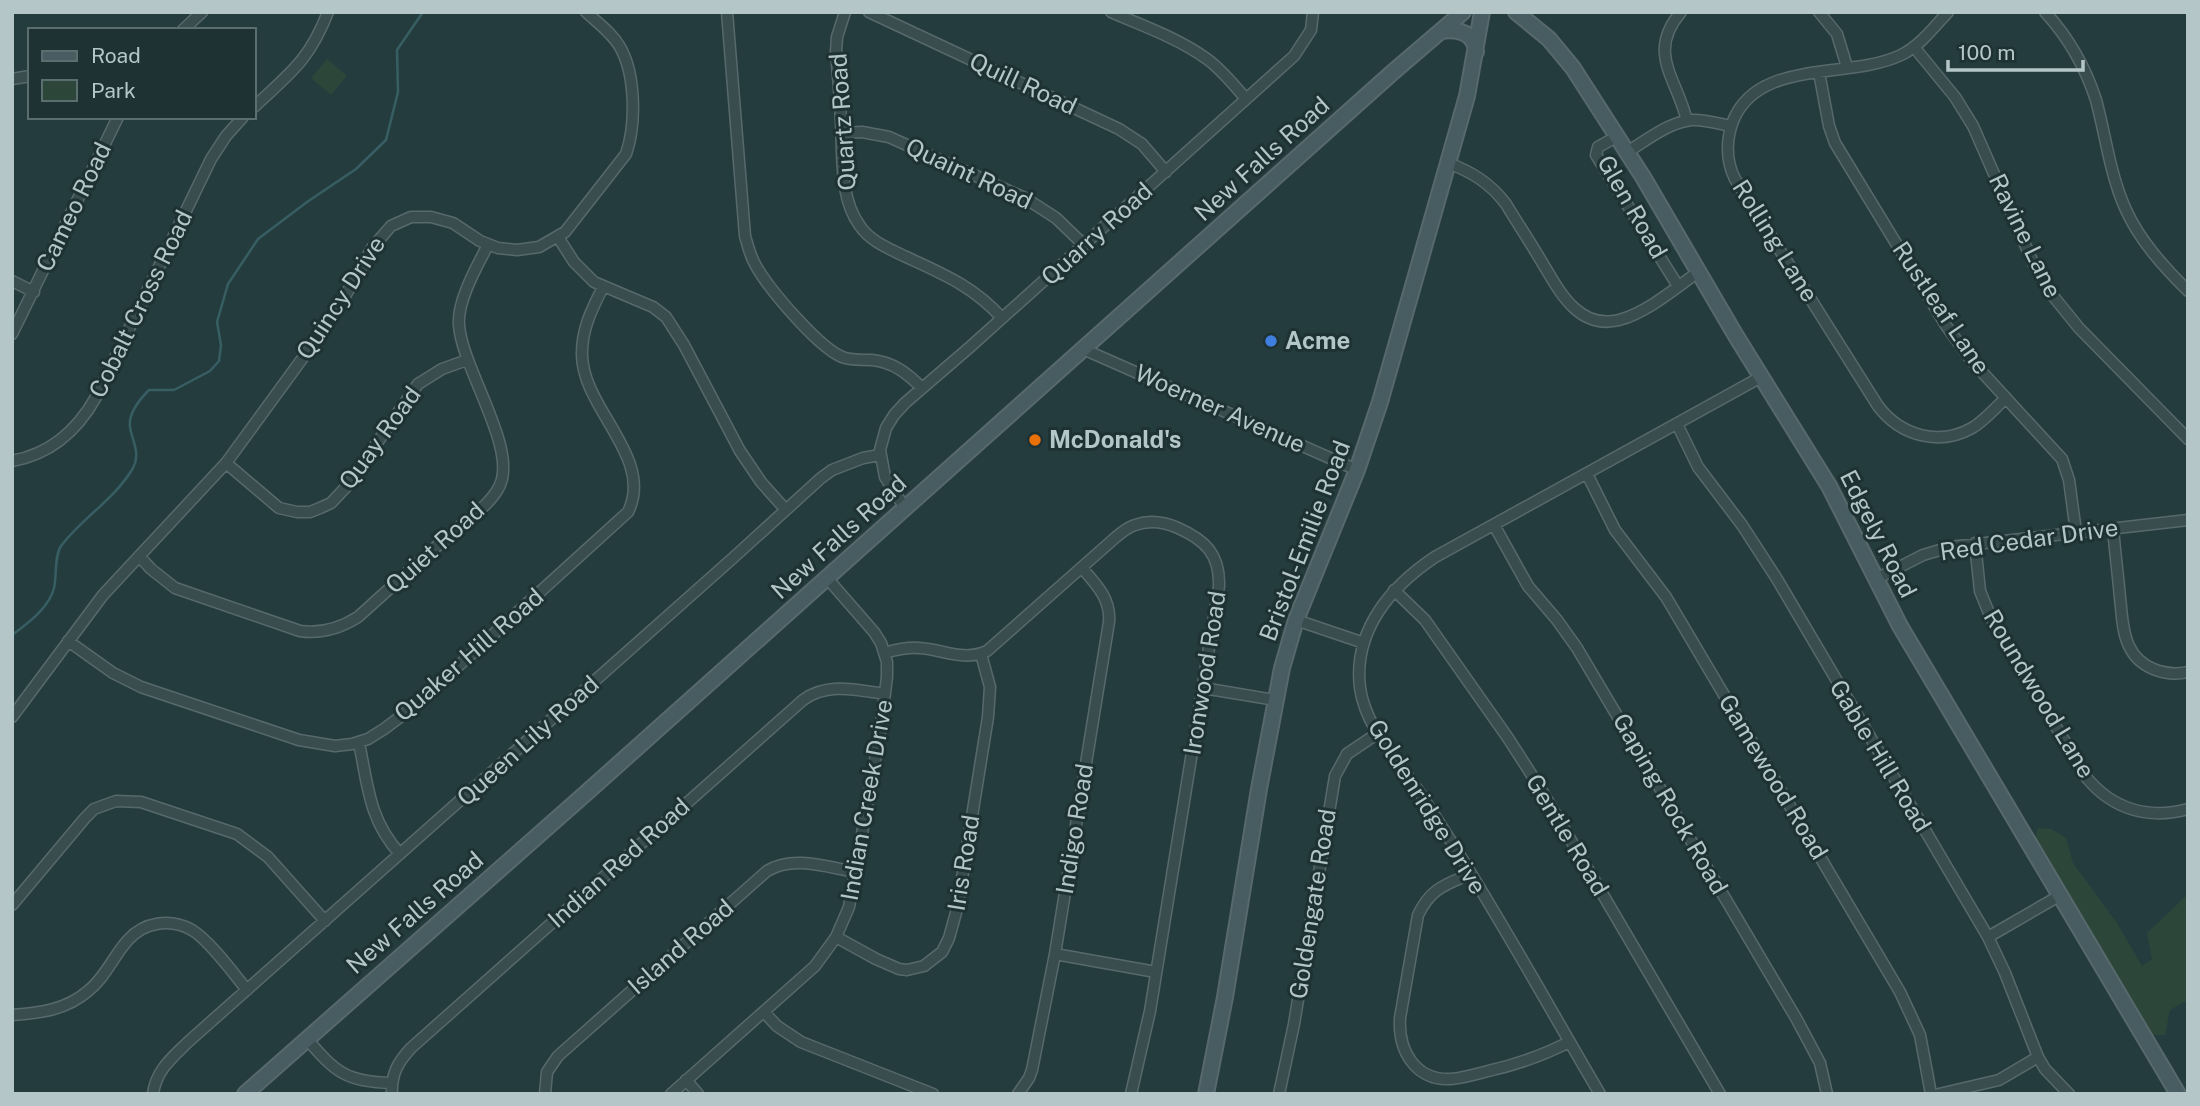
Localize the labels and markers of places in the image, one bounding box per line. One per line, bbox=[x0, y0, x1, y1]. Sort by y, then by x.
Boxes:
place label: Acme bbox=[1285, 326, 1350, 354]
marker: Acme bbox=[1263, 333, 1279, 349]
place label: McDonald's bbox=[1049, 425, 1181, 453]
marker: McDonald's bbox=[1027, 432, 1043, 448]

